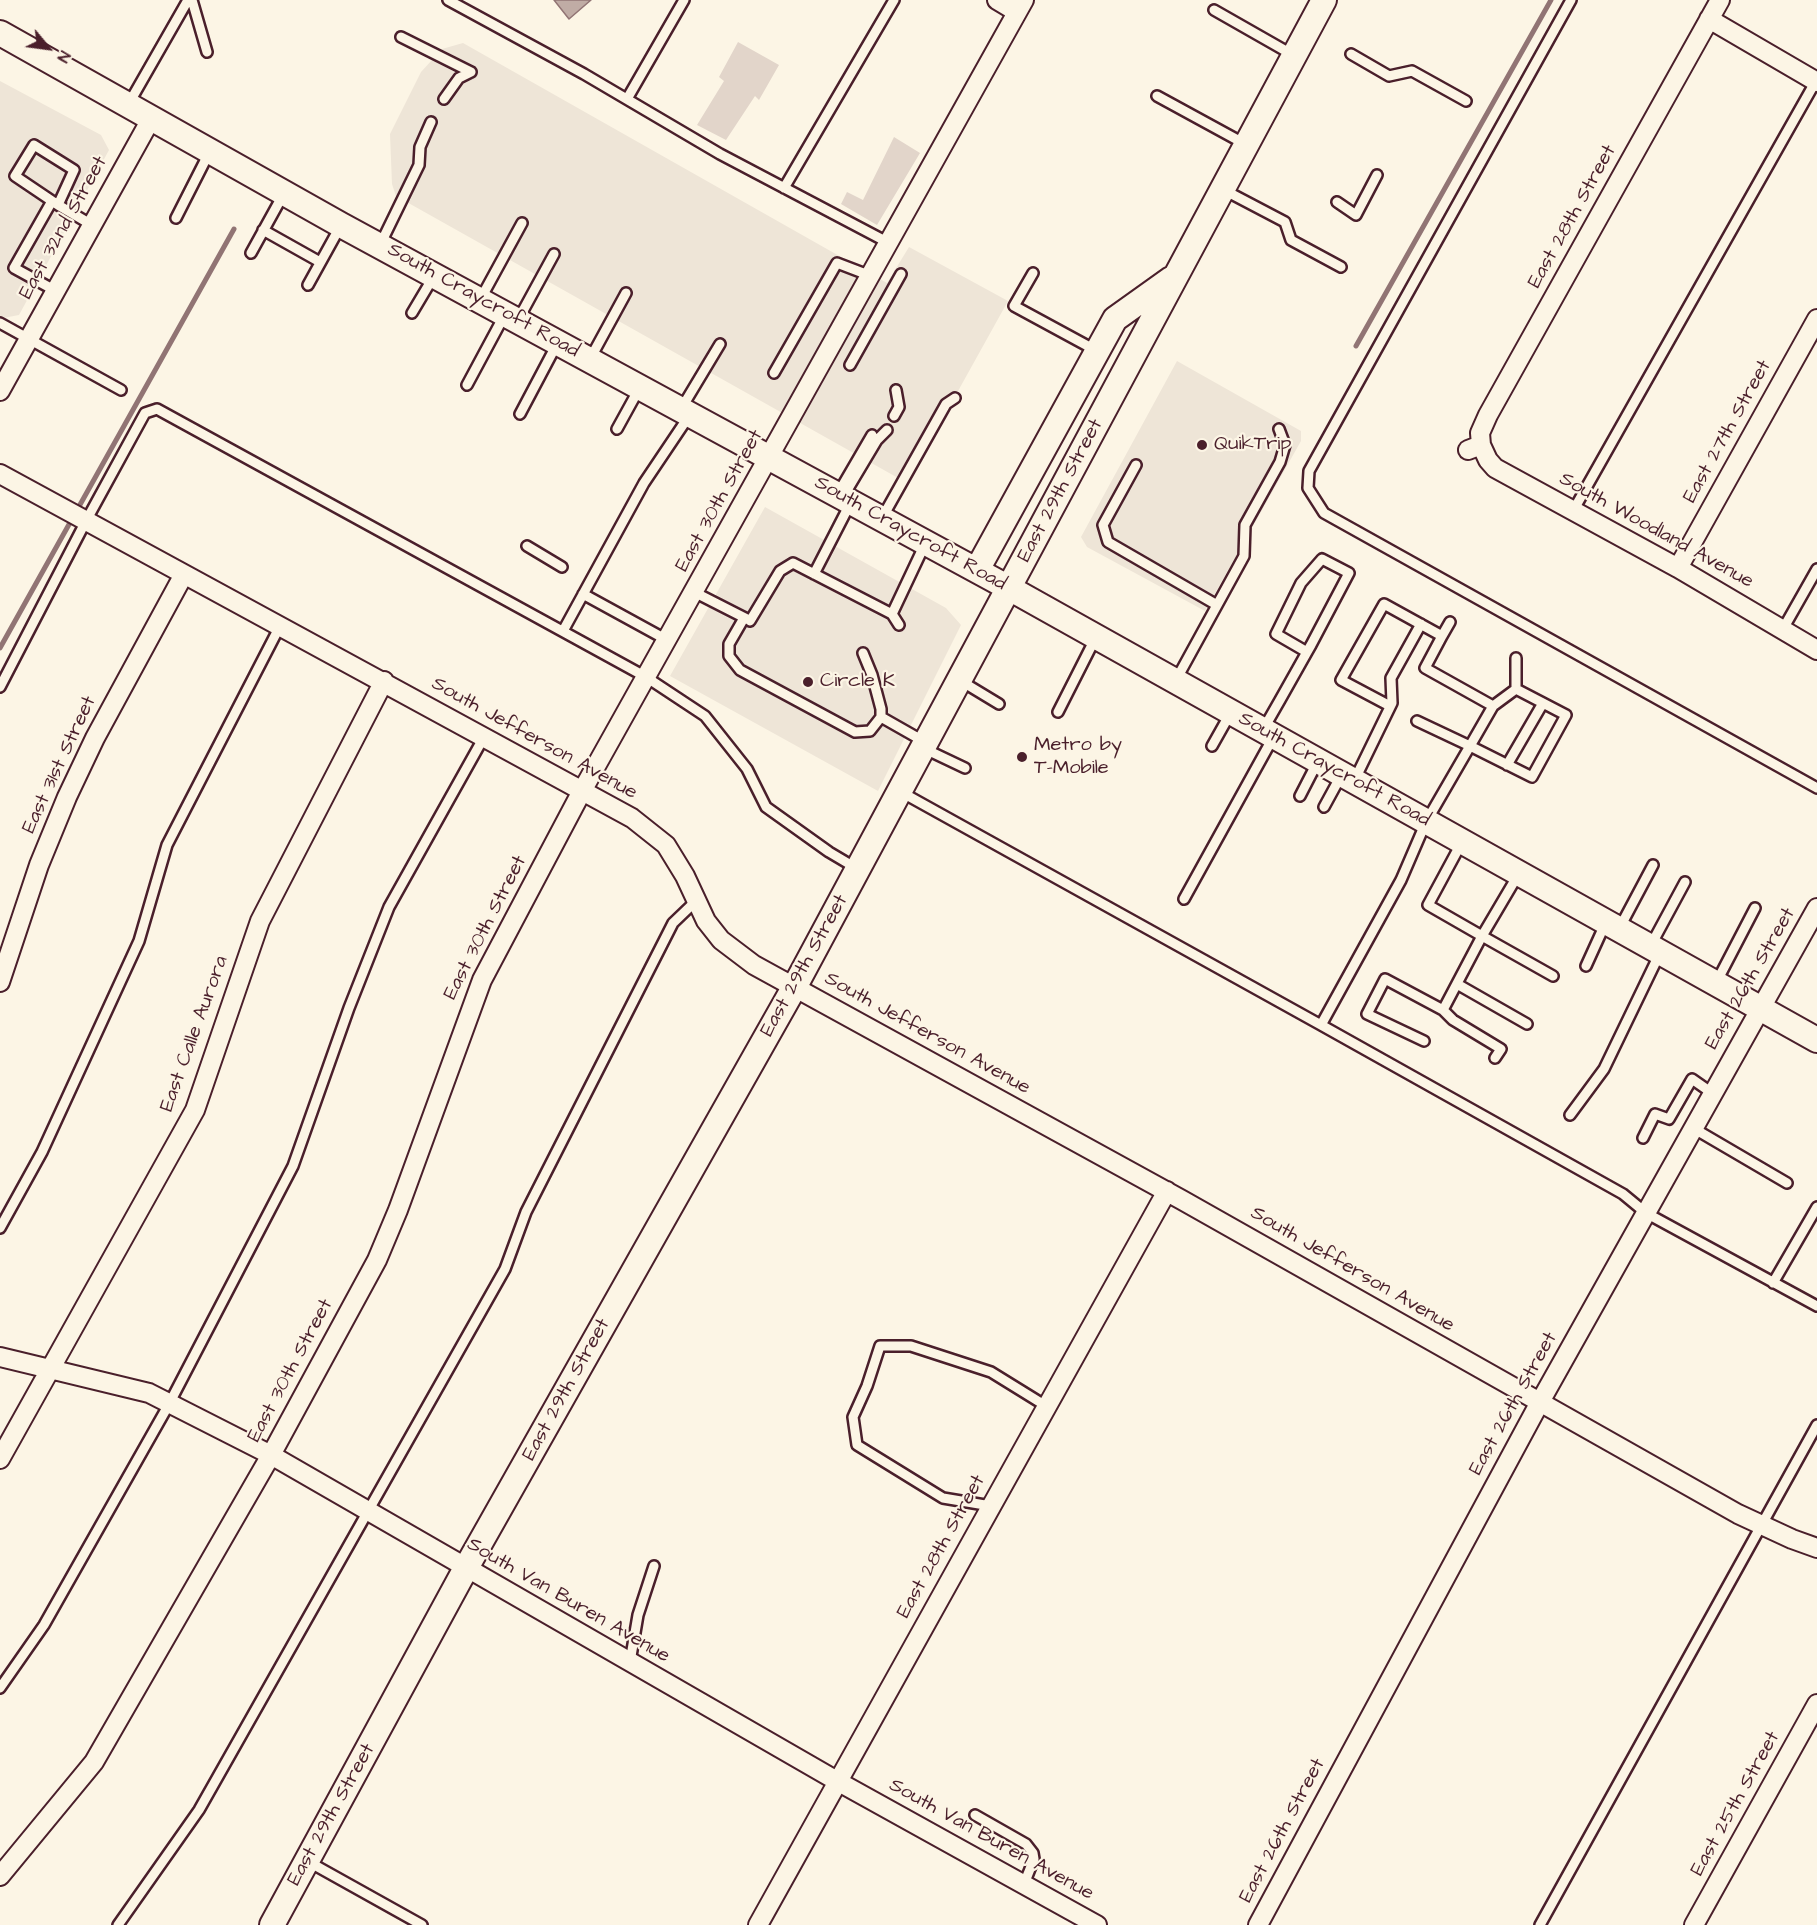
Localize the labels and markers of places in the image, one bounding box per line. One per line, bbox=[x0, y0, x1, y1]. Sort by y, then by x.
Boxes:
place label: QuikTrip bbox=[1214, 433, 1291, 457]
marker: QuikTrip bbox=[1195, 438, 1209, 452]
place label: Circle K bbox=[820, 670, 895, 694]
marker: Circle K bbox=[801, 675, 815, 689]
place label: Metro by T-Mobile bbox=[1034, 734, 1122, 781]
marker: Metro by T-Mobile bbox=[1015, 750, 1029, 764]

